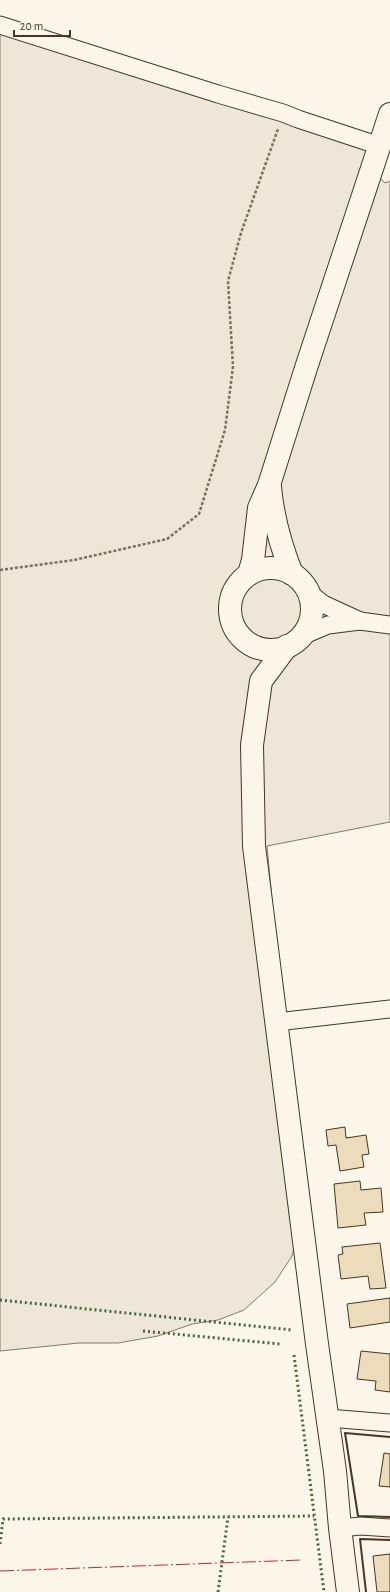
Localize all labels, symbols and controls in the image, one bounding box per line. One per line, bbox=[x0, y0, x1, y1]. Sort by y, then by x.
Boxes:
scale bar bbox=[14, 12, 70, 38]
text: 20 m bbox=[20, 20, 43, 32]

